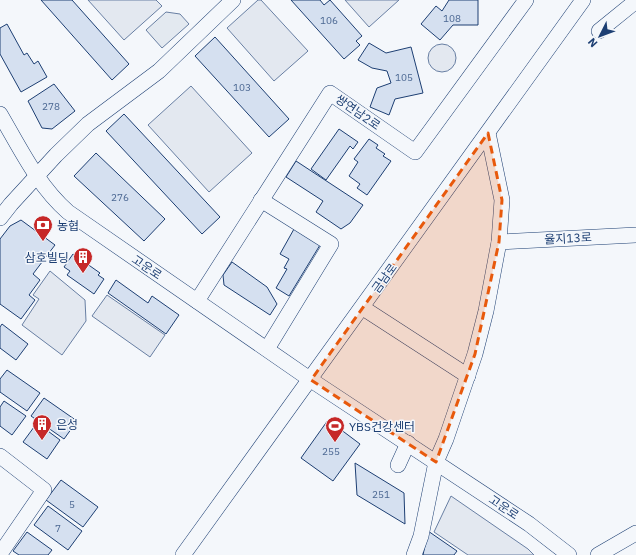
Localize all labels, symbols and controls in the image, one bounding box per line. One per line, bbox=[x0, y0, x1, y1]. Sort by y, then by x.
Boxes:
house number: 108 bbox=[443, 12, 461, 25]
house number: 106 bbox=[320, 14, 338, 27]
north arrow bbox=[580, 16, 620, 56]
text: N bbox=[585, 35, 600, 50]
house number: 105 bbox=[395, 71, 413, 84]
house number: 103 bbox=[233, 81, 251, 94]
street label: 쌍연남2로 bbox=[333, 91, 383, 133]
house number: 278 bbox=[42, 100, 60, 113]
house number: 276 bbox=[111, 191, 129, 204]
bank icon: 농협 bbox=[32, 214, 54, 242]
place label: 농협 bbox=[57, 218, 79, 233]
street label: 율지13로 bbox=[544, 229, 592, 247]
building icon: 삼호빌딩 bbox=[72, 246, 94, 274]
place label: 삼호빌딩 bbox=[25, 250, 69, 265]
street label: 고운로 bbox=[129, 252, 165, 282]
street label: 금남로 bbox=[368, 260, 400, 296]
building icon: 은성 bbox=[31, 413, 53, 441]
sports icon: YBS건강센터 bbox=[324, 415, 346, 443]
place label: 은성 bbox=[56, 417, 78, 432]
place label: YBS건강센터 bbox=[349, 419, 415, 434]
house number: 255 bbox=[322, 445, 340, 458]
house number: 251 bbox=[372, 488, 390, 501]
street label: 고운로 bbox=[486, 492, 522, 522]
house number: 5 bbox=[69, 498, 75, 511]
house number: 7 bbox=[55, 522, 61, 535]

